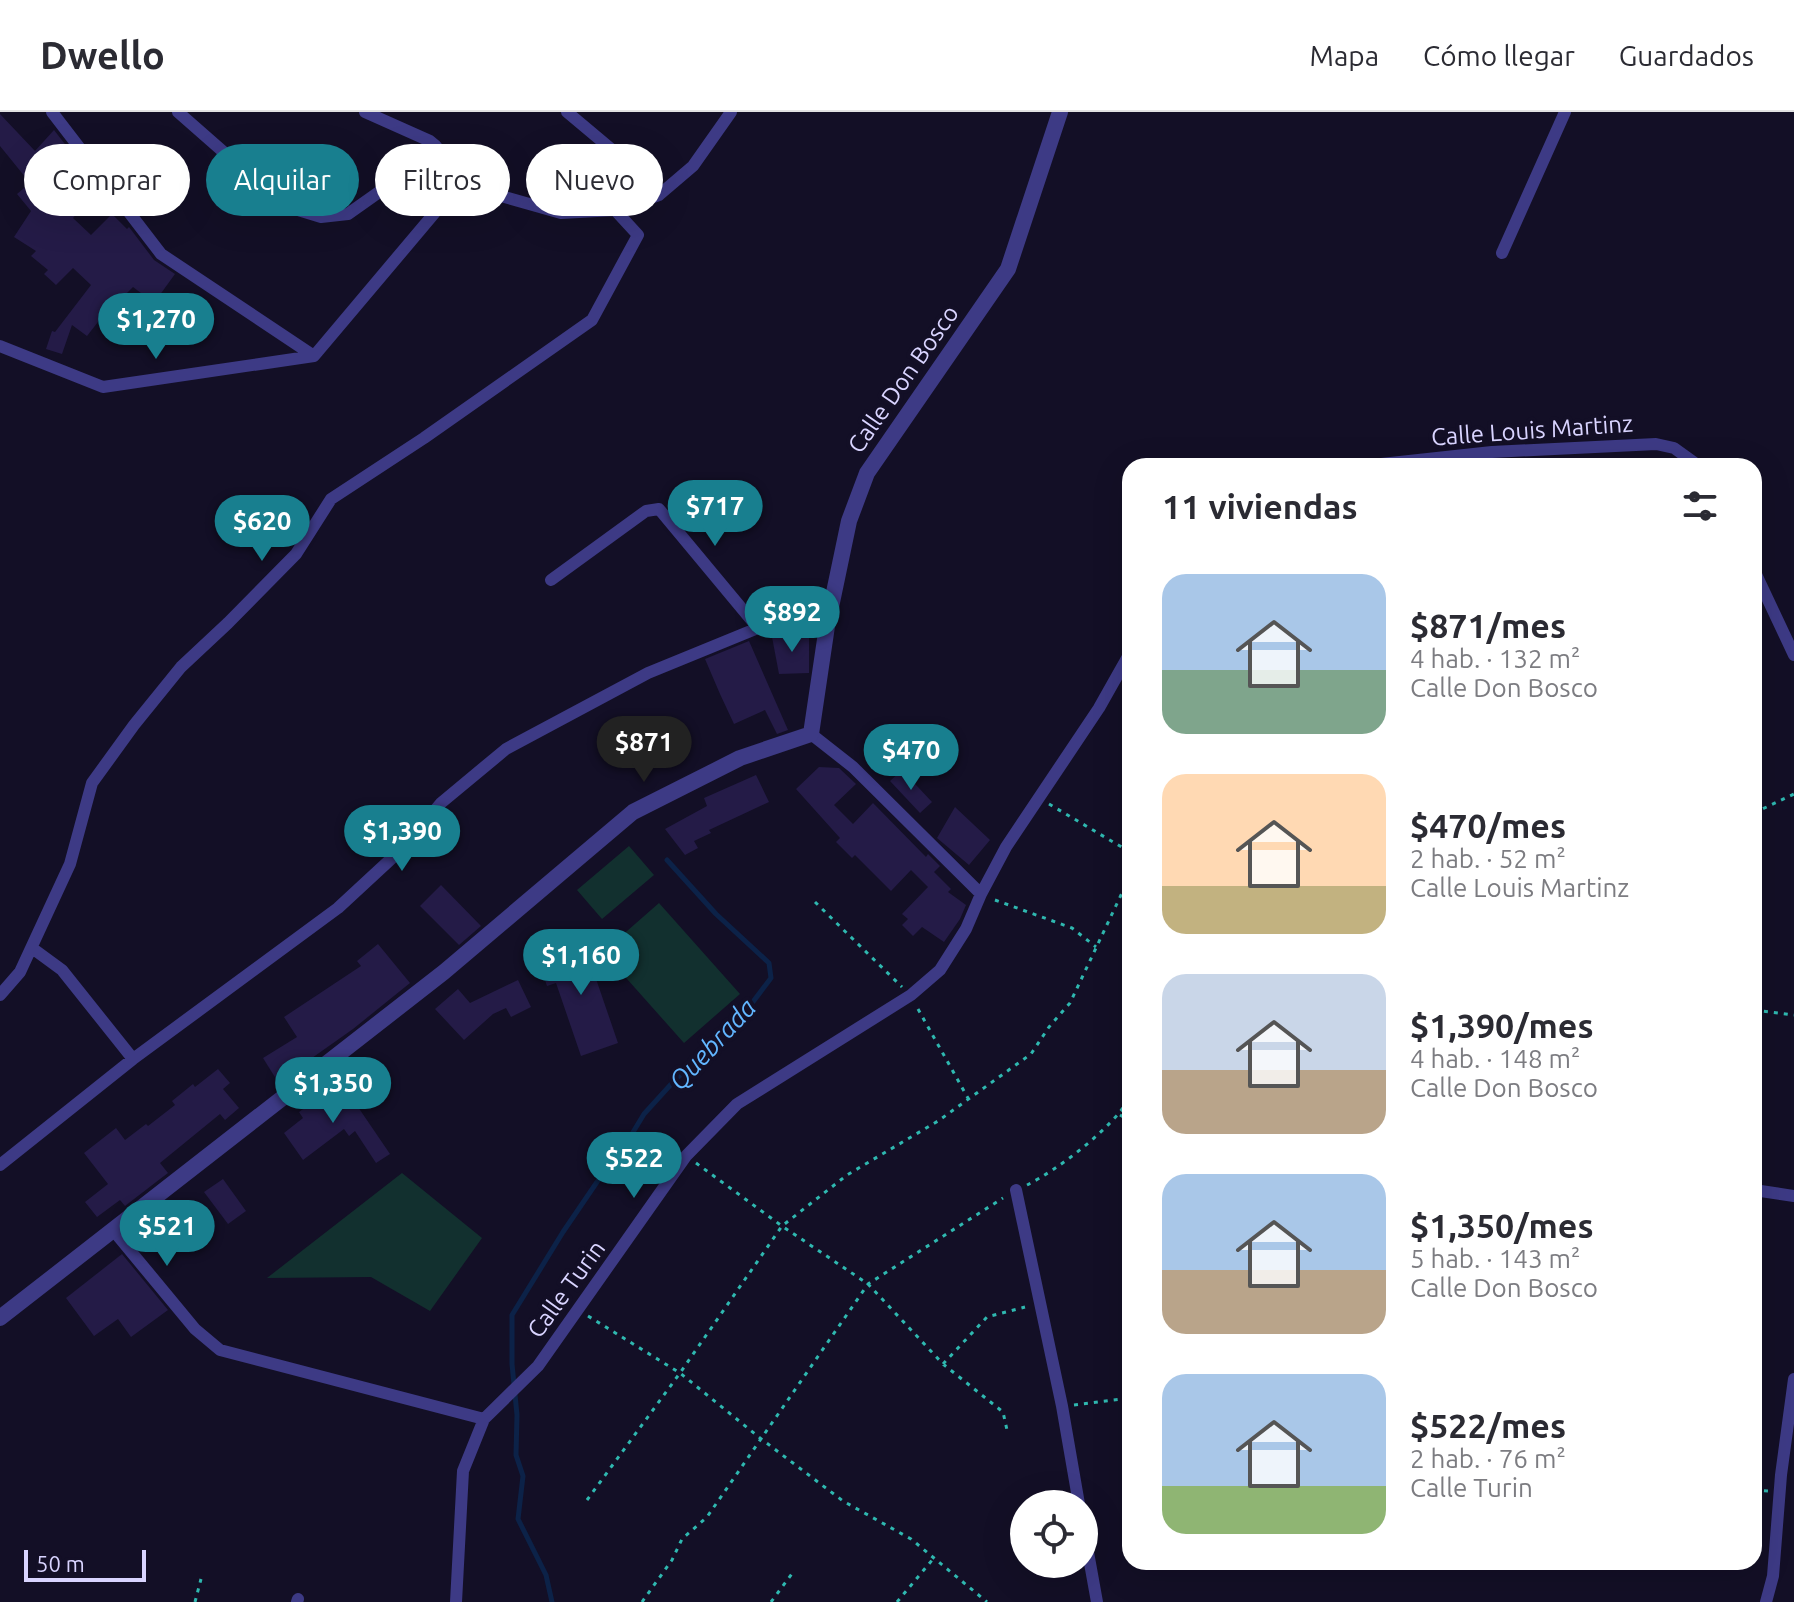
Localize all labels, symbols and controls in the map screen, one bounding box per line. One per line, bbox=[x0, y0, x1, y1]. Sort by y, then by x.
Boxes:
text: Dwello bbox=[40, 34, 165, 76]
text: Mapa bbox=[1310, 40, 1379, 71]
text: Cómo llegar bbox=[1423, 40, 1575, 71]
text: Guardados bbox=[1619, 40, 1754, 71]
chip: Comprar bbox=[24, 144, 190, 216]
chip: Alquilar bbox=[206, 144, 359, 216]
chip: Filtros bbox=[375, 144, 510, 216]
chip: Nuevo bbox=[526, 144, 663, 216]
pin: $1,270 bbox=[91, 293, 221, 361]
street label: Calle Don Bosco bbox=[842, 300, 964, 458]
text: $1,270 bbox=[116, 304, 196, 333]
street label: Calle Louis Martinz bbox=[1430, 409, 1634, 451]
pin: $717 bbox=[668, 480, 762, 548]
icon: filters bbox=[1678, 484, 1722, 528]
text: 11 viviendas bbox=[1162, 487, 1358, 525]
text: $717 bbox=[686, 491, 744, 520]
pin: $620 bbox=[215, 495, 309, 563]
text: $620 bbox=[233, 506, 291, 535]
pin: $892 bbox=[745, 586, 839, 654]
text: $892 bbox=[763, 597, 821, 626]
icon: home bbox=[1226, 606, 1322, 702]
text: $871/mes bbox=[1410, 606, 1566, 644]
text: 4 hab. · 132 m² bbox=[1410, 644, 1580, 673]
text: Calle Don Bosco bbox=[1410, 673, 1598, 702]
pin: $871 bbox=[597, 716, 691, 784]
pin: $470 bbox=[864, 724, 958, 792]
text: $871 bbox=[615, 727, 673, 756]
text: $470 bbox=[882, 735, 940, 764]
pin: $1,390 bbox=[337, 805, 467, 873]
icon: home bbox=[1226, 806, 1322, 902]
text: $470/mes bbox=[1410, 806, 1566, 844]
text: $1,390 bbox=[362, 816, 442, 845]
text: 2 hab. · 52 m² bbox=[1410, 844, 1566, 873]
text: Calle Louis Martinz bbox=[1410, 873, 1629, 902]
pin: $1,160 bbox=[516, 929, 646, 997]
text: $1,160 bbox=[541, 940, 621, 969]
water label: Quebrada bbox=[663, 993, 762, 1096]
icon: home bbox=[1226, 1006, 1322, 1102]
text: $1,390/mes bbox=[1410, 1006, 1593, 1044]
text: 4 hab. · 148 m² bbox=[1410, 1044, 1580, 1073]
pin: $1,350 bbox=[268, 1057, 398, 1125]
text: $1,350 bbox=[293, 1068, 373, 1097]
text: Calle Don Bosco bbox=[1410, 1073, 1598, 1102]
pin: $522 bbox=[587, 1132, 681, 1200]
text: $522 bbox=[605, 1143, 663, 1172]
pin: $521 bbox=[120, 1200, 214, 1268]
icon: home bbox=[1226, 1206, 1322, 1302]
text: $1,350/mes bbox=[1410, 1206, 1593, 1244]
text: $521 bbox=[138, 1211, 196, 1240]
street label: Calle Turin bbox=[522, 1235, 610, 1343]
text: 5 hab. · 143 m² bbox=[1410, 1244, 1580, 1273]
text: Calle Don Bosco bbox=[1410, 1273, 1598, 1302]
icon: home bbox=[1226, 1406, 1322, 1502]
text: $522/mes bbox=[1410, 1406, 1566, 1444]
text: 2 hab. · 76 m² bbox=[1410, 1444, 1566, 1473]
text: Calle Turin bbox=[1410, 1473, 1533, 1502]
map controls bbox=[1010, 1490, 1098, 1578]
button: locate bbox=[1010, 1490, 1098, 1578]
scale bar bbox=[24, 1546, 146, 1582]
text: 50 m bbox=[36, 1551, 85, 1576]

